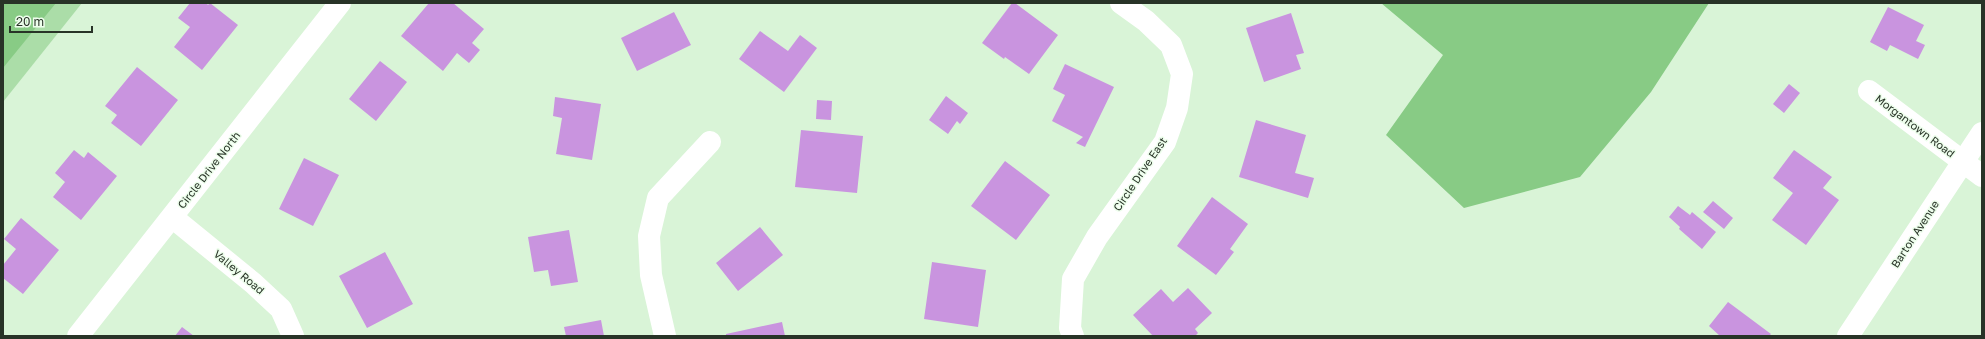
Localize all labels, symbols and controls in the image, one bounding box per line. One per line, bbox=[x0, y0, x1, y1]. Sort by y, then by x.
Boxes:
scale bar bbox=[10, 8, 92, 34]
text: 20 m bbox=[16, 14, 44, 29]
street label: Morgantown Road bbox=[1873, 91, 1958, 160]
street label: Circle Drive North bbox=[175, 129, 243, 211]
street label: Circle Drive East bbox=[1110, 134, 1169, 213]
street label: Barton Avenue bbox=[1888, 198, 1941, 270]
street label: Valley Road bbox=[211, 247, 267, 296]

